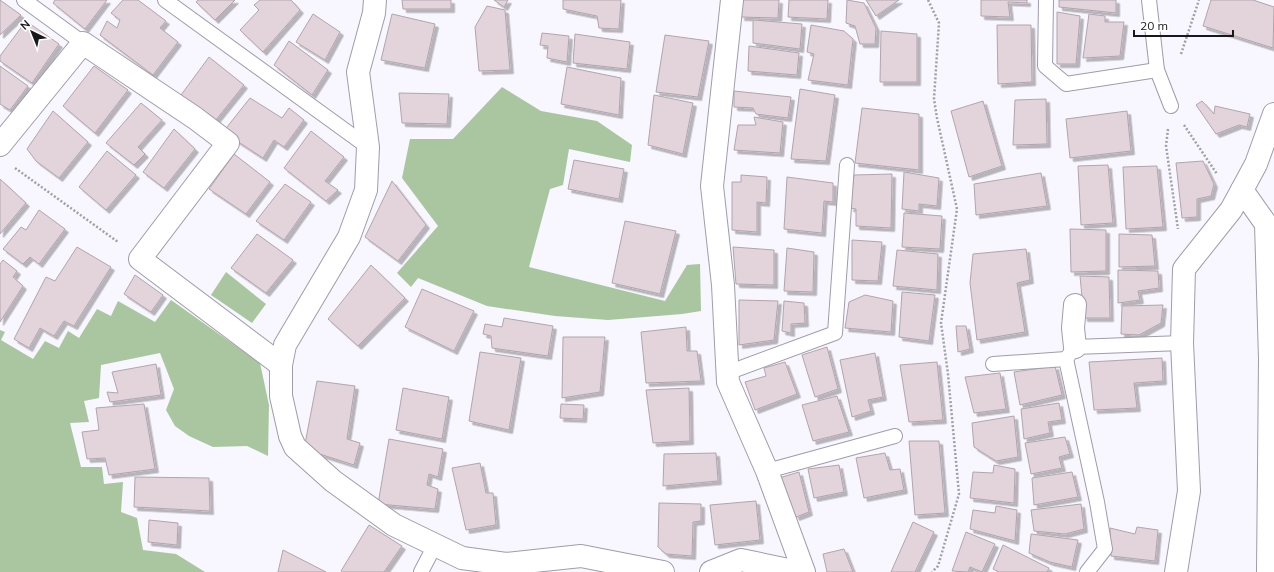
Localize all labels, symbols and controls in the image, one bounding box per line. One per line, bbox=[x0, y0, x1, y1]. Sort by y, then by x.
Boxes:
north arrow bbox=[12, 12, 52, 52]
scale bar bbox=[1134, 12, 1233, 38]
text: N bbox=[17, 17, 33, 33]
text: 20 m bbox=[1140, 18, 1168, 33]

